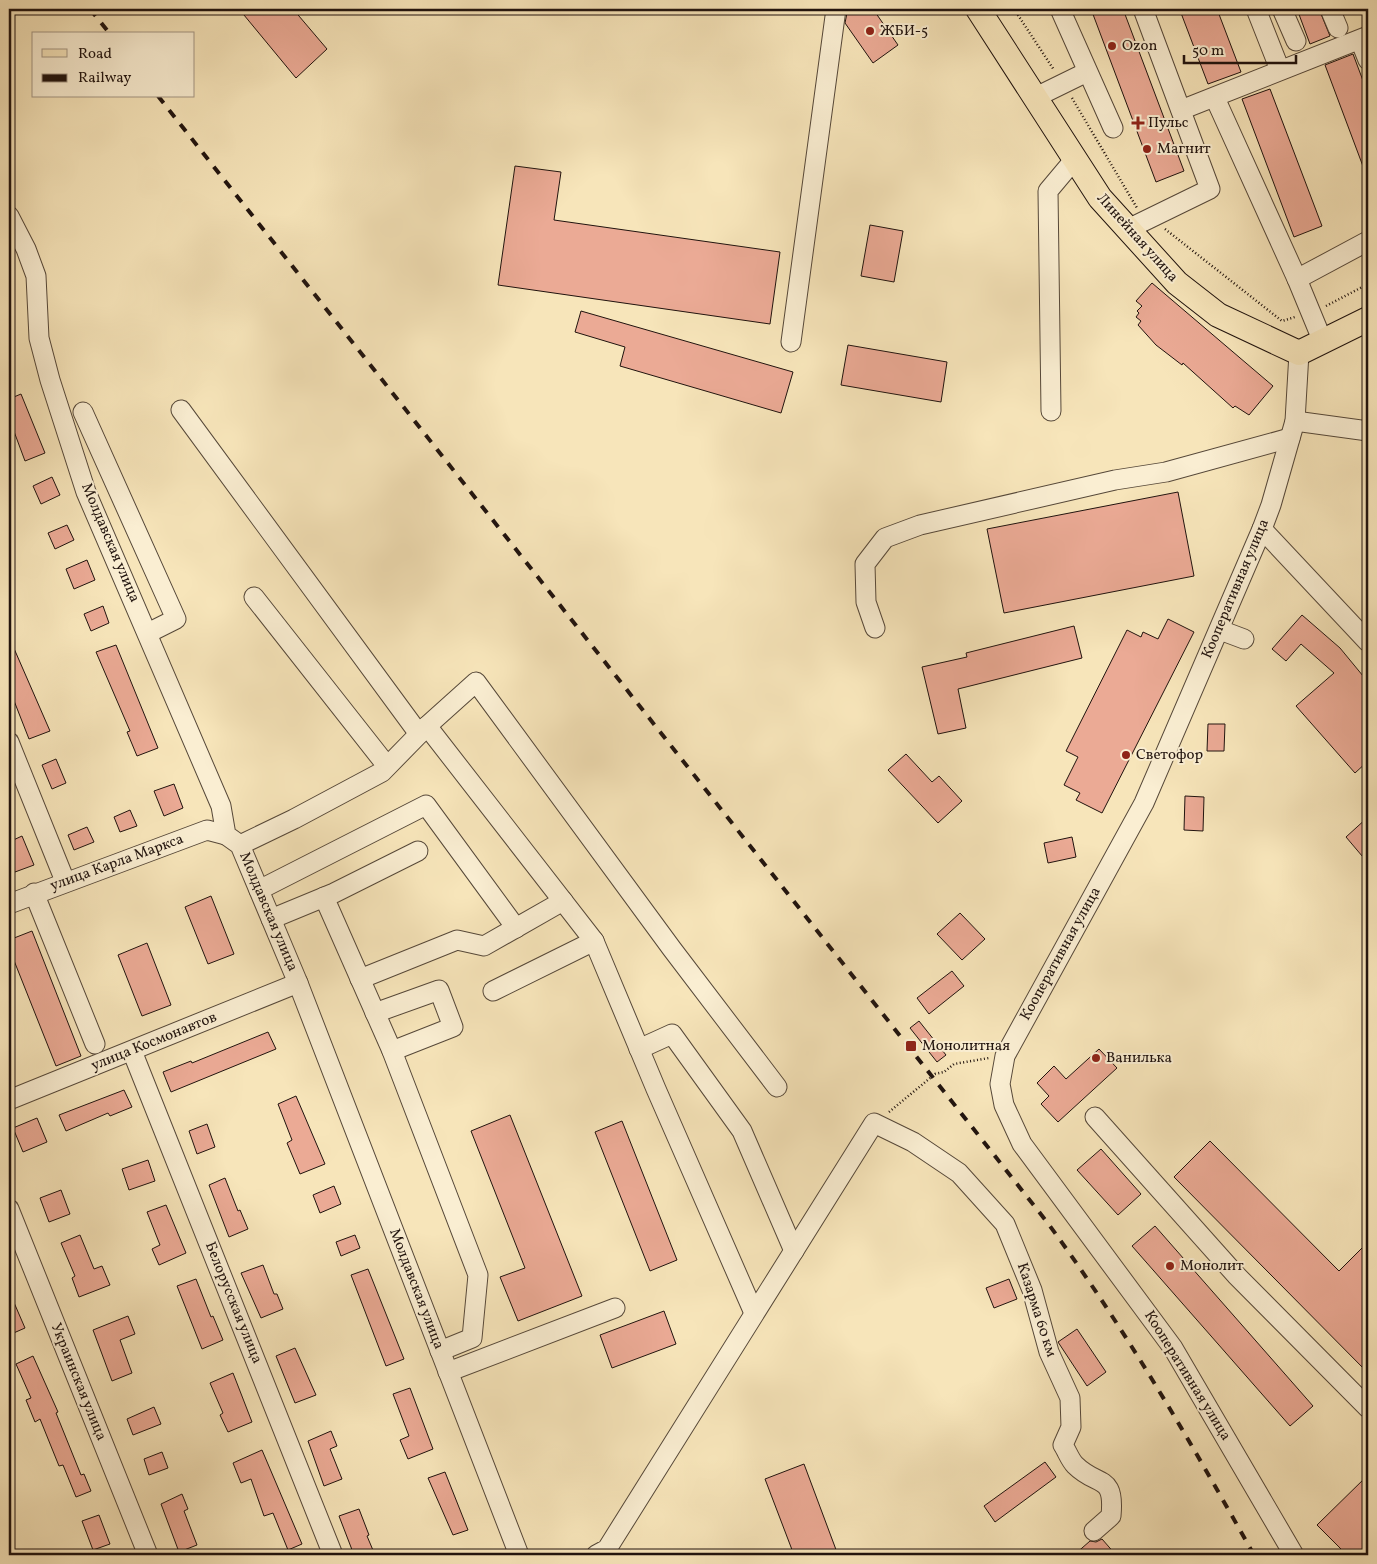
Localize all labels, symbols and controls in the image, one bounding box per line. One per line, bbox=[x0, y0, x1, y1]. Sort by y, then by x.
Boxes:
place label: ЖБИ-5 bbox=[880, 21, 928, 42]
marker: ЖБИ-5 bbox=[864, 25, 876, 37]
legend bbox=[32, 32, 195, 98]
scale bar bbox=[1184, 32, 1297, 64]
place label: Ozon bbox=[1122, 36, 1157, 57]
marker: Ozon bbox=[1106, 40, 1118, 52]
text: 50 m bbox=[1192, 41, 1224, 62]
text: Road bbox=[78, 44, 112, 65]
text: Railway bbox=[78, 68, 131, 89]
place label: Пульс bbox=[1148, 113, 1189, 134]
marker: Пульс bbox=[1132, 117, 1144, 129]
place label: Магнит bbox=[1157, 139, 1211, 160]
marker: Магнит bbox=[1141, 143, 1153, 155]
street label: Линейная улица bbox=[1091, 189, 1183, 287]
street label: Молдавская улица bbox=[75, 480, 145, 606]
street label: Кооперативная улица bbox=[1197, 516, 1275, 662]
place label: Светофор bbox=[1136, 745, 1203, 766]
marker: Светофор bbox=[1120, 749, 1132, 761]
street label: улица Карла Маркса bbox=[47, 829, 187, 897]
street label: Молдавская улица bbox=[233, 849, 303, 975]
street label: Кооперативная улица bbox=[1016, 883, 1106, 1025]
street label: улица Космонавтов bbox=[88, 1007, 220, 1077]
place label: Монолитная bbox=[922, 1036, 1010, 1057]
marker: Монолитная bbox=[904, 1039, 918, 1053]
place label: Ванилька bbox=[1106, 1048, 1172, 1069]
marker: Ванилька bbox=[1090, 1052, 1102, 1064]
street label: Молдавская улица bbox=[383, 1226, 449, 1352]
street label: Белорусская улица bbox=[199, 1239, 267, 1367]
place label: Монолит bbox=[1180, 1256, 1244, 1277]
street label: Казарма 60 км bbox=[1011, 1260, 1061, 1360]
marker: Монолит bbox=[1164, 1260, 1176, 1272]
street label: Кооперативная улица bbox=[1138, 1307, 1236, 1445]
street label: Украинская улица bbox=[45, 1320, 111, 1444]

